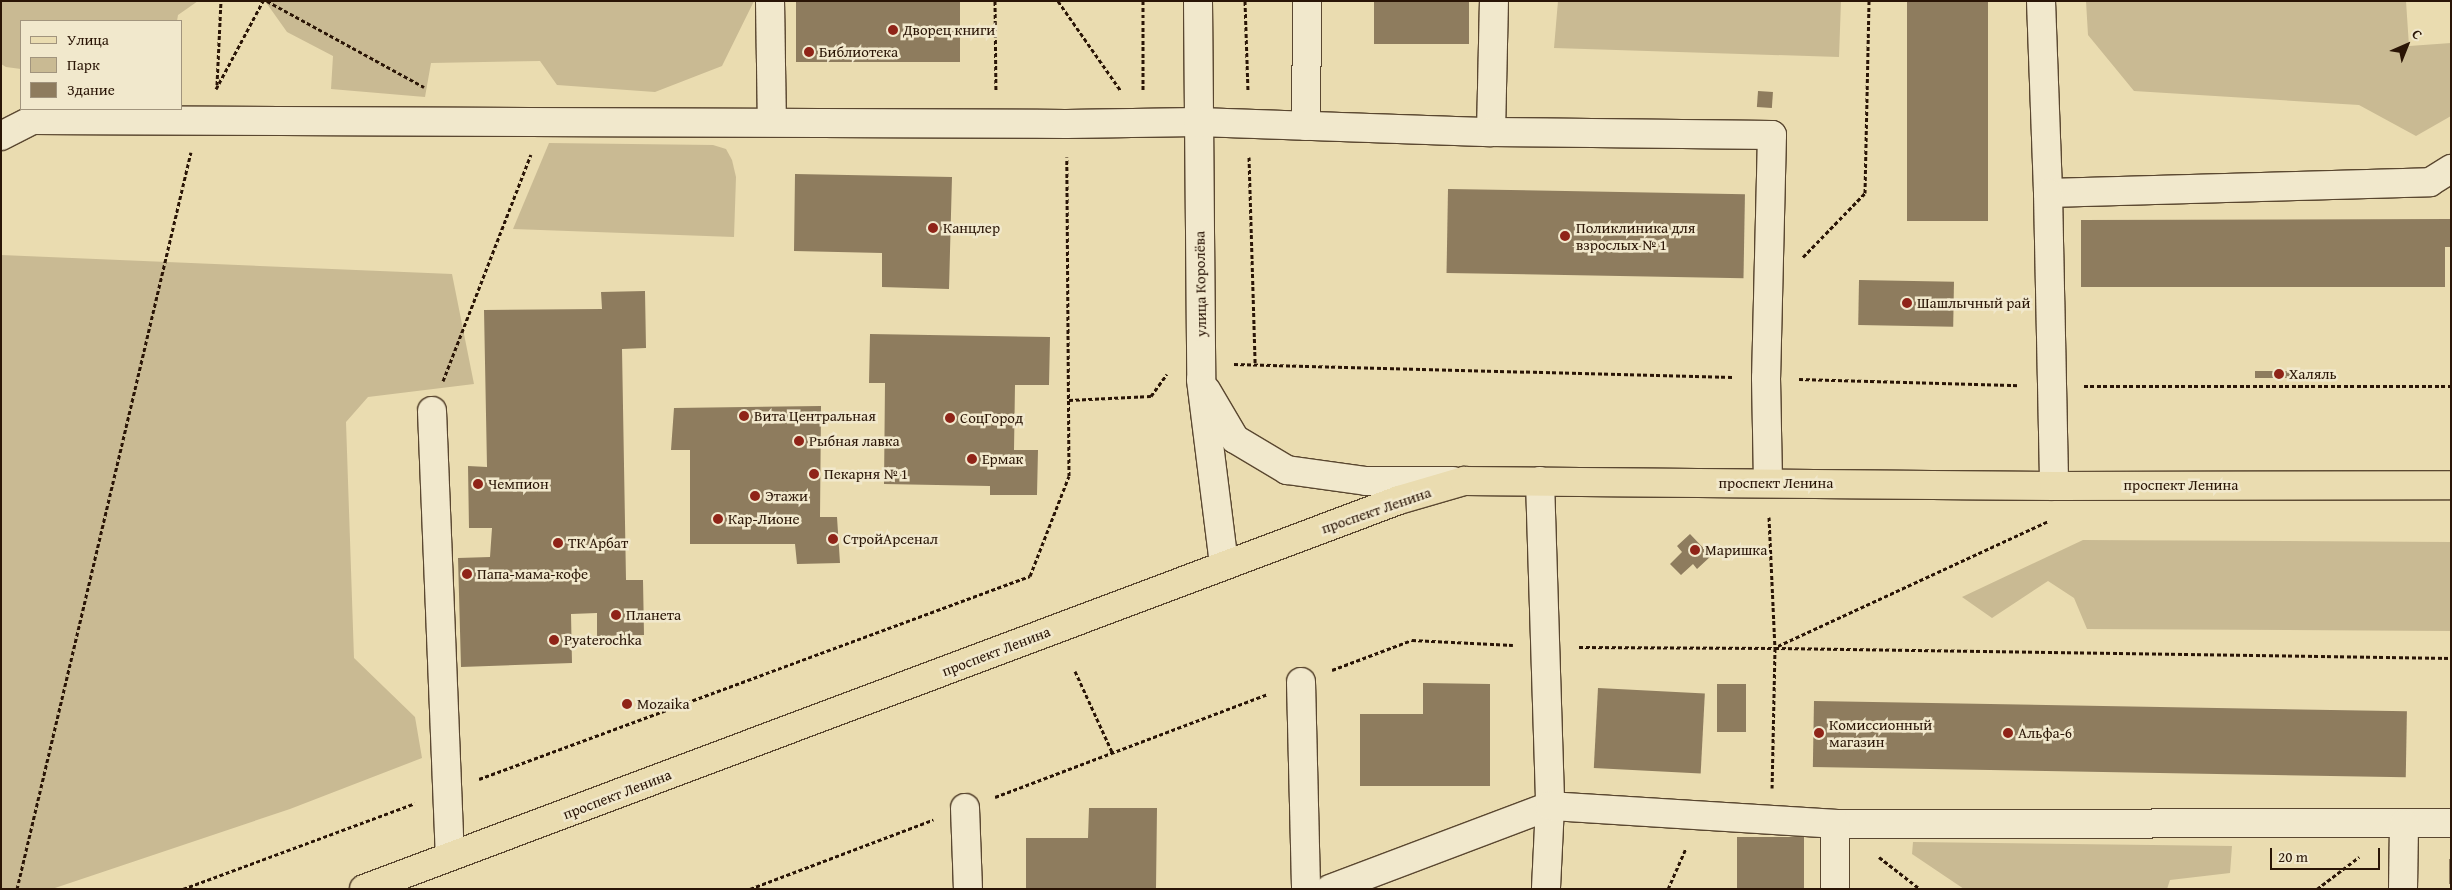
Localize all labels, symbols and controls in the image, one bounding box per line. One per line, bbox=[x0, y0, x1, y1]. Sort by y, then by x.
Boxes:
legend bbox=[20, 20, 182, 110]
north arrow bbox=[2382, 20, 2432, 70]
place label: Дворец книги bbox=[903, 21, 995, 39]
marker: Дворец книги bbox=[887, 24, 899, 36]
text: С bbox=[2408, 24, 2427, 44]
text: Улица bbox=[67, 29, 109, 50]
place label: Библиотека bbox=[819, 43, 898, 61]
marker: Библиотека bbox=[803, 46, 815, 58]
text: Парк bbox=[67, 54, 100, 75]
text: Здание bbox=[67, 79, 115, 100]
place label: Поликлиника для взрослых № 1 bbox=[1576, 218, 1695, 253]
place label: Канцлер bbox=[943, 219, 1000, 237]
marker: Канцлер bbox=[927, 222, 939, 234]
marker: Поликлиника для взрослых № 1 bbox=[1558, 229, 1572, 243]
street label: улица Королёва bbox=[1190, 231, 1210, 337]
place label: Шашлычный рай bbox=[1917, 294, 2030, 312]
marker: Шашлычный рай bbox=[1901, 297, 1913, 309]
place label: Халяль bbox=[2289, 365, 2337, 383]
marker: Халяль bbox=[2273, 368, 2285, 380]
place label: Вита Центральная bbox=[754, 407, 876, 425]
place label: СоцГород bbox=[960, 409, 1023, 427]
marker: Вита Центральная bbox=[738, 410, 750, 422]
marker: СоцГород bbox=[944, 412, 956, 424]
place label: Рыбная лавка bbox=[809, 432, 900, 450]
marker: Рыбная лавка bbox=[793, 435, 805, 447]
place label: Ермак bbox=[982, 450, 1023, 468]
marker: Ермак bbox=[966, 453, 978, 465]
place label: Пекарня № 1 bbox=[824, 465, 908, 483]
marker: Пекарня № 1 bbox=[808, 468, 820, 480]
street label: проспект Ленина bbox=[1719, 474, 1833, 492]
place label: Чемпион bbox=[488, 475, 549, 493]
street label: проспект Ленина bbox=[2124, 476, 2238, 494]
marker: Чемпион bbox=[472, 478, 484, 490]
street label: проспект Ленина bbox=[1319, 483, 1433, 537]
place label: Этажи bbox=[765, 487, 808, 505]
marker: Этажи bbox=[749, 490, 761, 502]
place label: Кар-Лионе bbox=[728, 510, 799, 528]
marker: Кар-Лионе bbox=[712, 513, 724, 525]
place label: СтройАрсенал bbox=[843, 530, 938, 548]
marker: СтройАрсенал bbox=[827, 533, 839, 545]
place label: ТК Арбат bbox=[568, 534, 628, 552]
marker: ТК Арбат bbox=[552, 537, 564, 549]
place label: Маришка bbox=[1705, 541, 1767, 559]
marker: Маришка bbox=[1689, 544, 1701, 556]
place label: Папа-мама-кофе bbox=[477, 565, 588, 583]
marker: Папа-мама-кофе bbox=[461, 568, 473, 580]
place label: Планета bbox=[626, 606, 681, 624]
marker: Планета bbox=[610, 609, 622, 621]
street label: проспект Ленина bbox=[939, 622, 1053, 680]
place label: Pyaterochka bbox=[564, 631, 642, 649]
marker: Pyaterochka bbox=[548, 634, 560, 646]
place label: Mozaika bbox=[637, 695, 690, 713]
marker: Mozaika bbox=[621, 698, 633, 710]
place label: Комиссионный магазин bbox=[1829, 715, 1932, 750]
place label: Альфа-6 bbox=[2018, 724, 2072, 742]
marker: Комиссионный магазин bbox=[1813, 727, 1825, 739]
marker: Альфа-6 bbox=[2002, 727, 2014, 739]
street label: проспект Ленина bbox=[560, 765, 674, 823]
scale bar bbox=[2272, 838, 2382, 870]
text: 20 m bbox=[2278, 846, 2308, 867]

